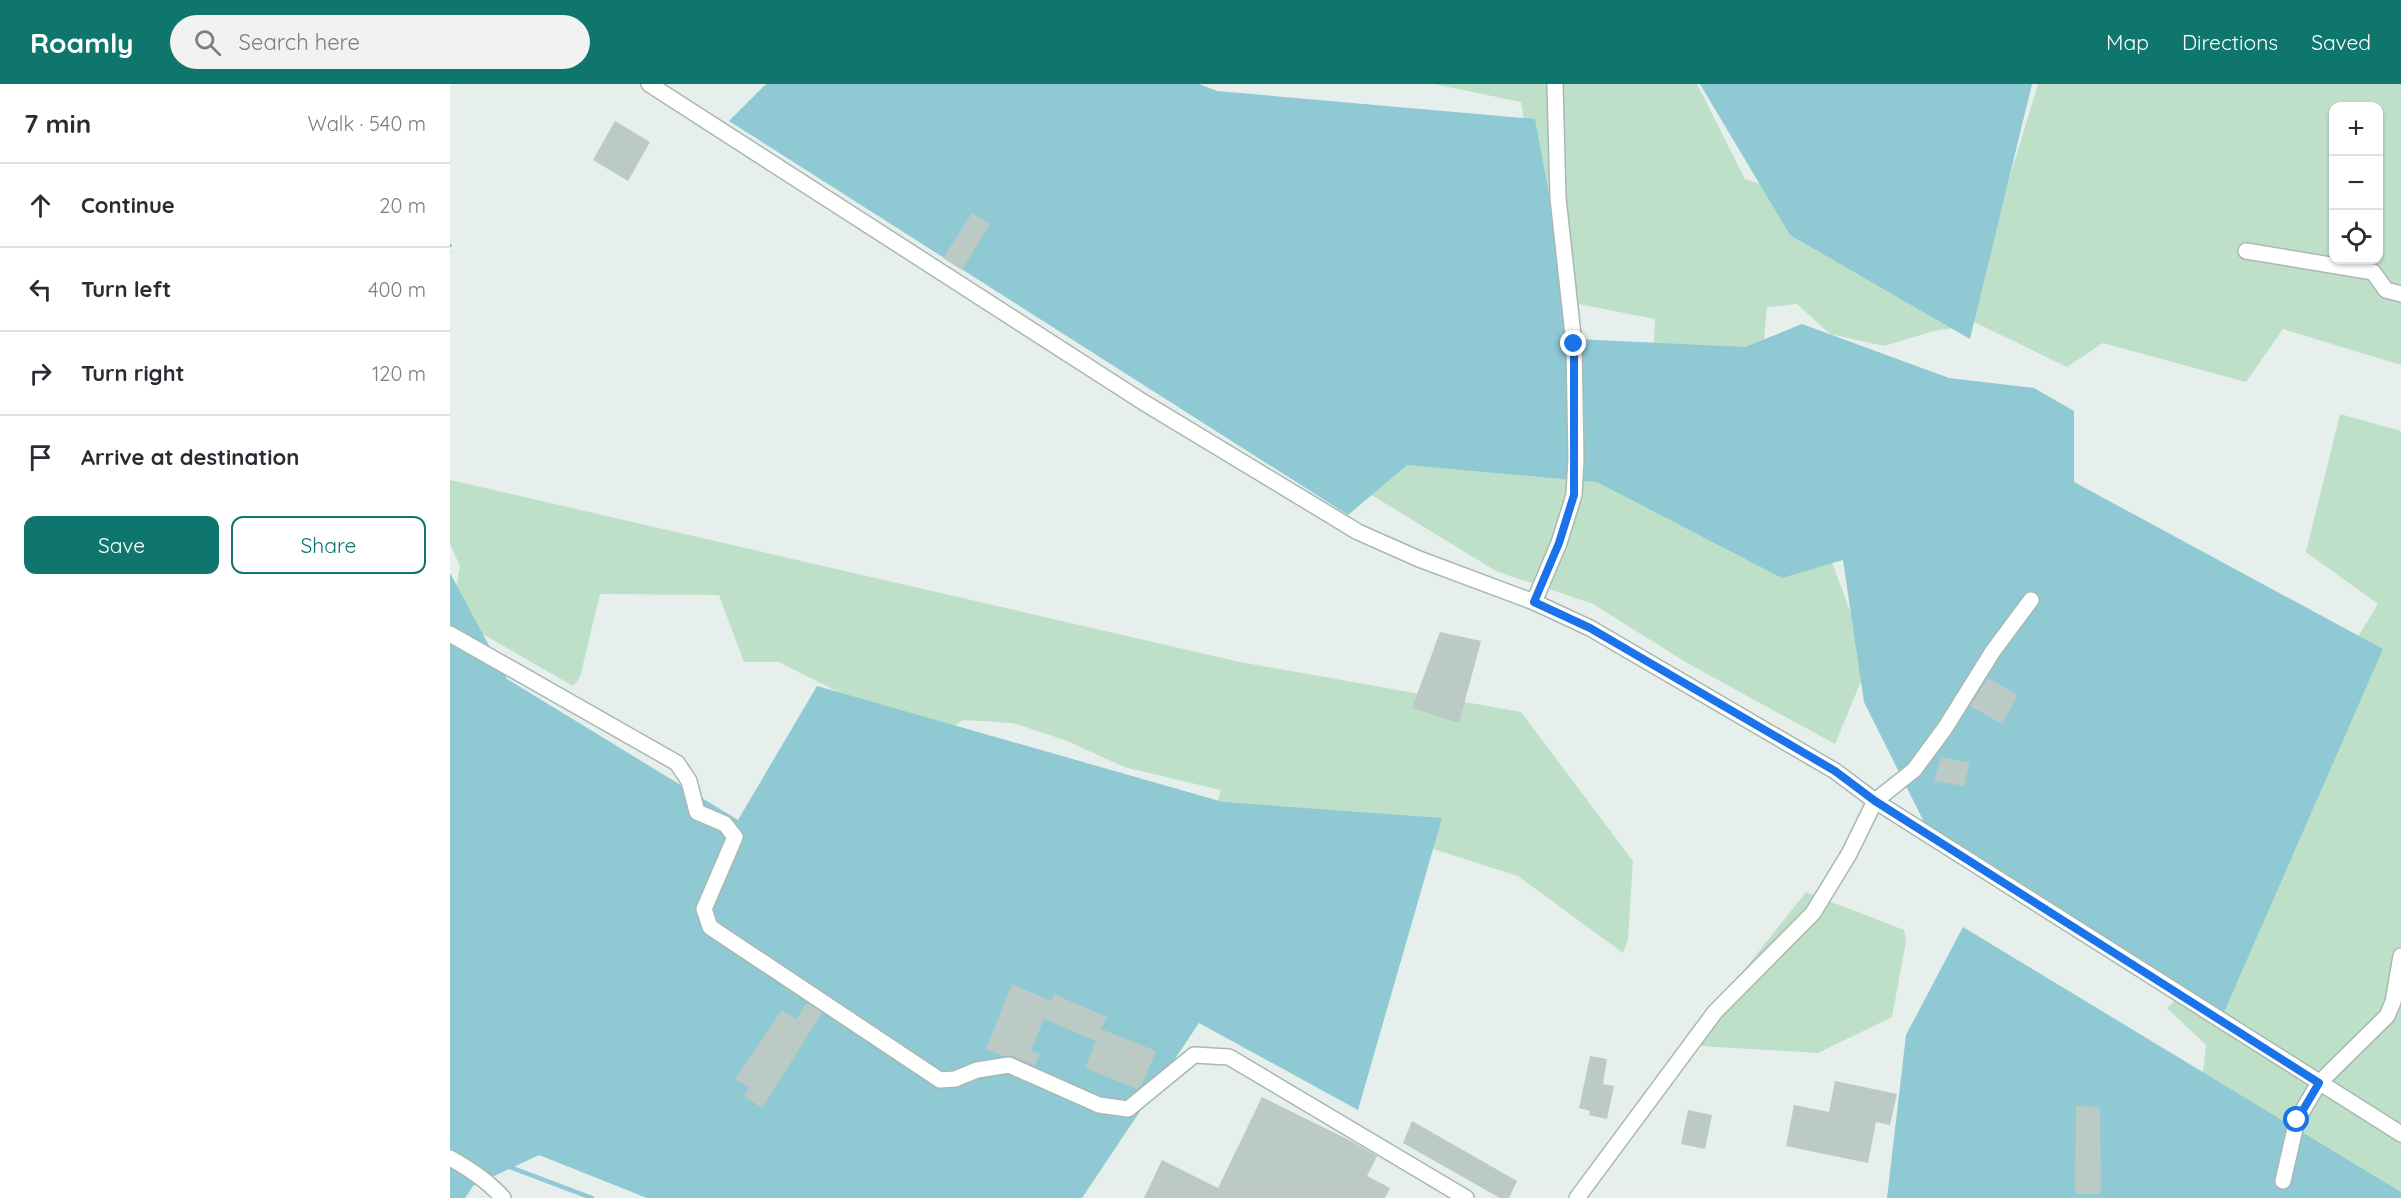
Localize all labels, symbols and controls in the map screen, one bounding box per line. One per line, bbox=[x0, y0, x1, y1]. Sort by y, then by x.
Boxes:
search box bbox=[170, 15, 590, 69]
text: Roamly bbox=[30, 25, 134, 60]
icon: search bbox=[191, 26, 224, 59]
text: Search here bbox=[239, 28, 360, 56]
text: Map bbox=[2106, 29, 2149, 55]
text: Directions bbox=[2182, 29, 2278, 55]
text: Saved bbox=[2311, 29, 2371, 55]
map controls bbox=[2329, 102, 2383, 264]
button: + bbox=[2329, 102, 2383, 156]
text: 7 min bbox=[24, 107, 91, 140]
text: Walk · 540 m bbox=[308, 111, 426, 136]
button: − bbox=[2329, 156, 2383, 210]
icon: ahead bbox=[24, 189, 57, 222]
text: Continue bbox=[81, 191, 175, 219]
text: 20 m bbox=[379, 193, 426, 218]
button: locate bbox=[2329, 210, 2383, 264]
icon: left bbox=[24, 273, 57, 306]
text: Turn left bbox=[81, 275, 171, 303]
text: 400 m bbox=[368, 277, 426, 302]
route end bbox=[1560, 330, 1586, 356]
icon: right bbox=[24, 357, 57, 390]
text: Turn right bbox=[81, 359, 185, 387]
text: 120 m bbox=[372, 361, 426, 386]
icon: arrive bbox=[24, 441, 57, 474]
text: Arrive at destination bbox=[81, 443, 299, 471]
button: Save bbox=[24, 516, 219, 574]
button: Share bbox=[231, 516, 426, 574]
route start bbox=[2283, 1106, 2309, 1132]

